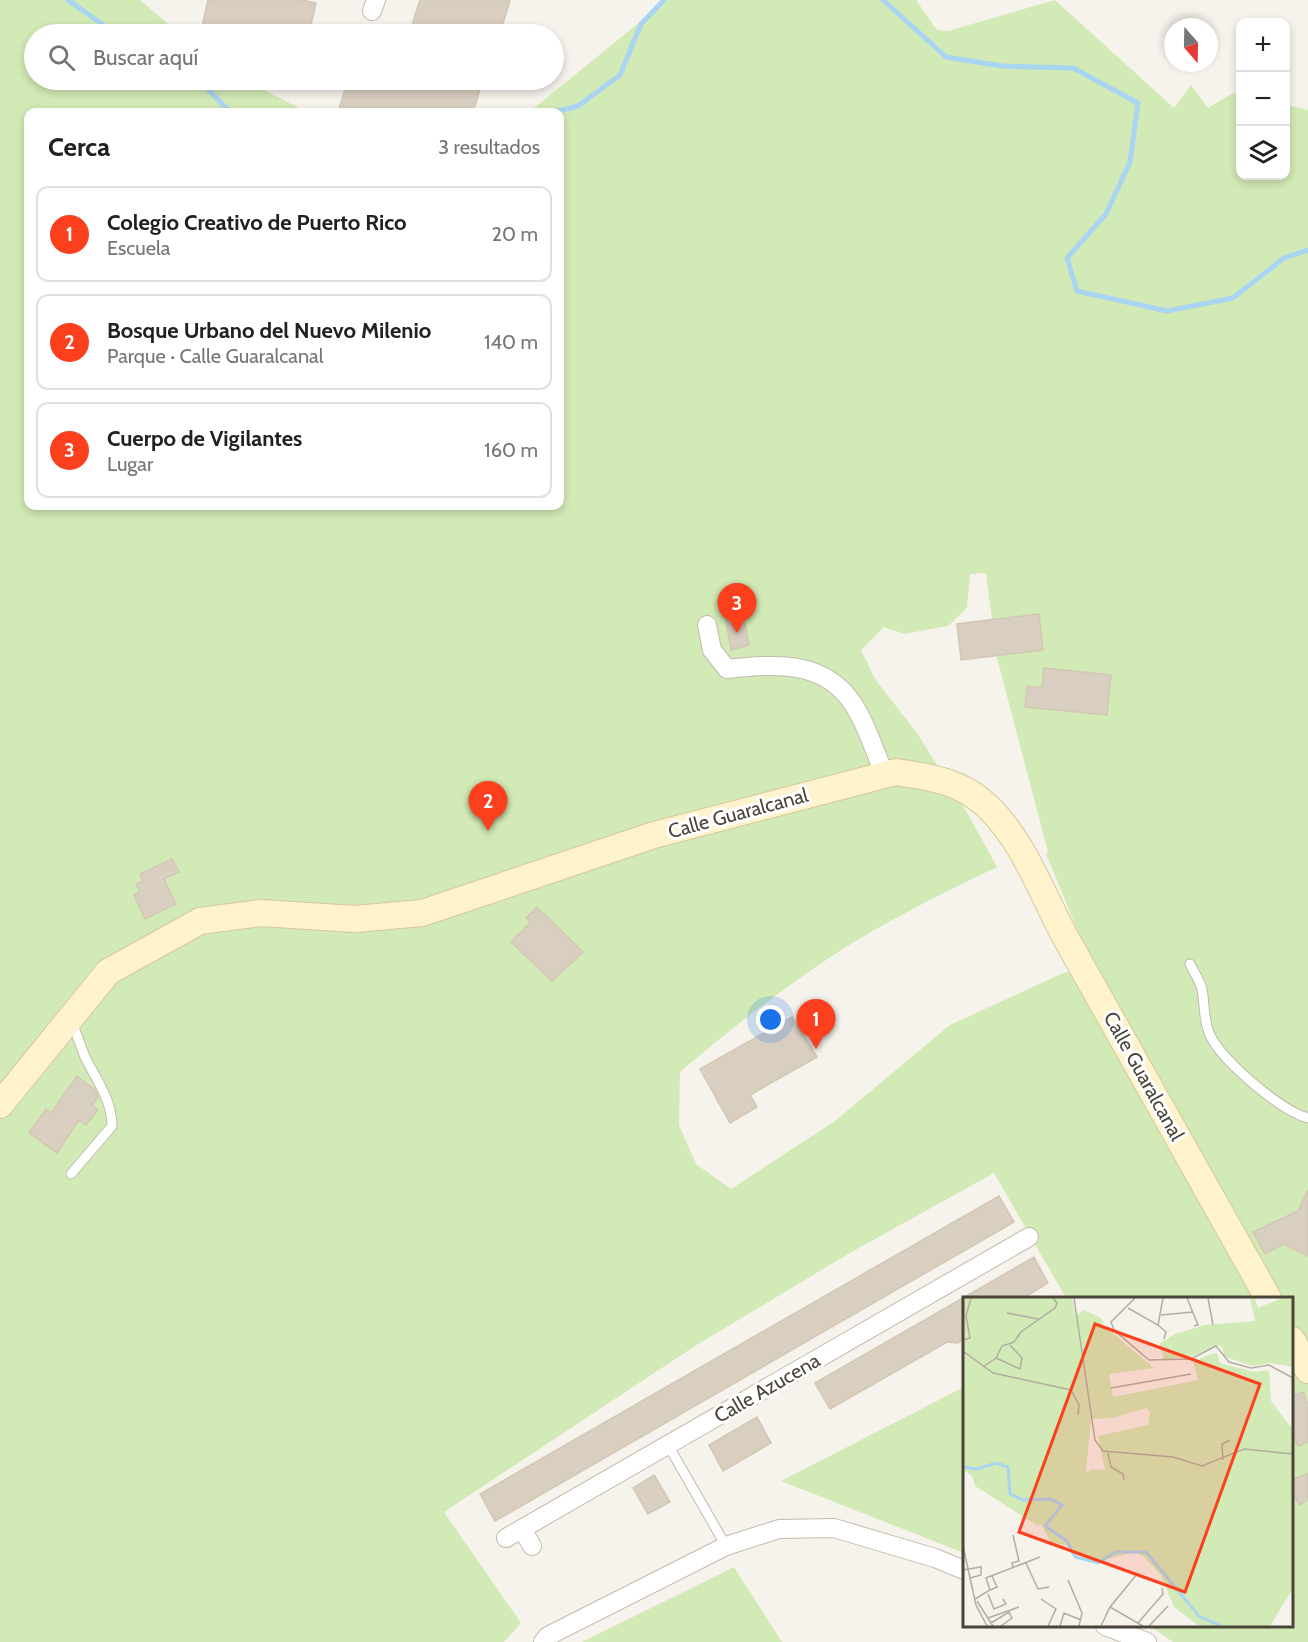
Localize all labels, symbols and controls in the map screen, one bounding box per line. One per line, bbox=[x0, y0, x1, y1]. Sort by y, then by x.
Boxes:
north arrow bbox=[1164, 18, 1218, 72]
map controls bbox=[1236, 18, 1290, 180]
button: + bbox=[1236, 18, 1290, 72]
search box bbox=[24, 24, 564, 90]
icon: search bbox=[45, 41, 78, 74]
text: Buscar aquí bbox=[93, 44, 198, 71]
button: − bbox=[1236, 72, 1290, 126]
button: layers bbox=[1236, 126, 1290, 180]
text: Cerca bbox=[48, 131, 110, 163]
text: 3 resultados bbox=[438, 135, 540, 159]
text: Colegio Creativo de Puerto Rico bbox=[107, 209, 407, 236]
text: 1 bbox=[66, 222, 73, 246]
text: 20 m bbox=[492, 222, 538, 246]
text: Escuela bbox=[107, 236, 170, 260]
text: Bosque Urbano del Nuevo Milenio bbox=[107, 317, 431, 344]
text: 2 bbox=[64, 330, 75, 354]
text: 140 m bbox=[484, 330, 538, 354]
text: Parque · Calle Guaralcanal bbox=[107, 344, 323, 368]
text: Cuerpo de Vigilantes bbox=[107, 425, 302, 452]
text: 3 bbox=[64, 438, 75, 462]
text: 160 m bbox=[484, 438, 538, 462]
text: Lugar bbox=[107, 452, 153, 476]
pin: 3 bbox=[718, 584, 756, 633]
pin: 2 bbox=[468, 782, 508, 831]
street label: Calle Guaralcanal bbox=[665, 783, 811, 843]
pin: 1 bbox=[796, 1000, 836, 1049]
your location bbox=[756, 1005, 785, 1034]
street label: Calle Guaralcanal bbox=[1099, 1007, 1190, 1145]
inset map bbox=[963, 1297, 1293, 1627]
street label: Calle Azucena bbox=[710, 1348, 825, 1428]

